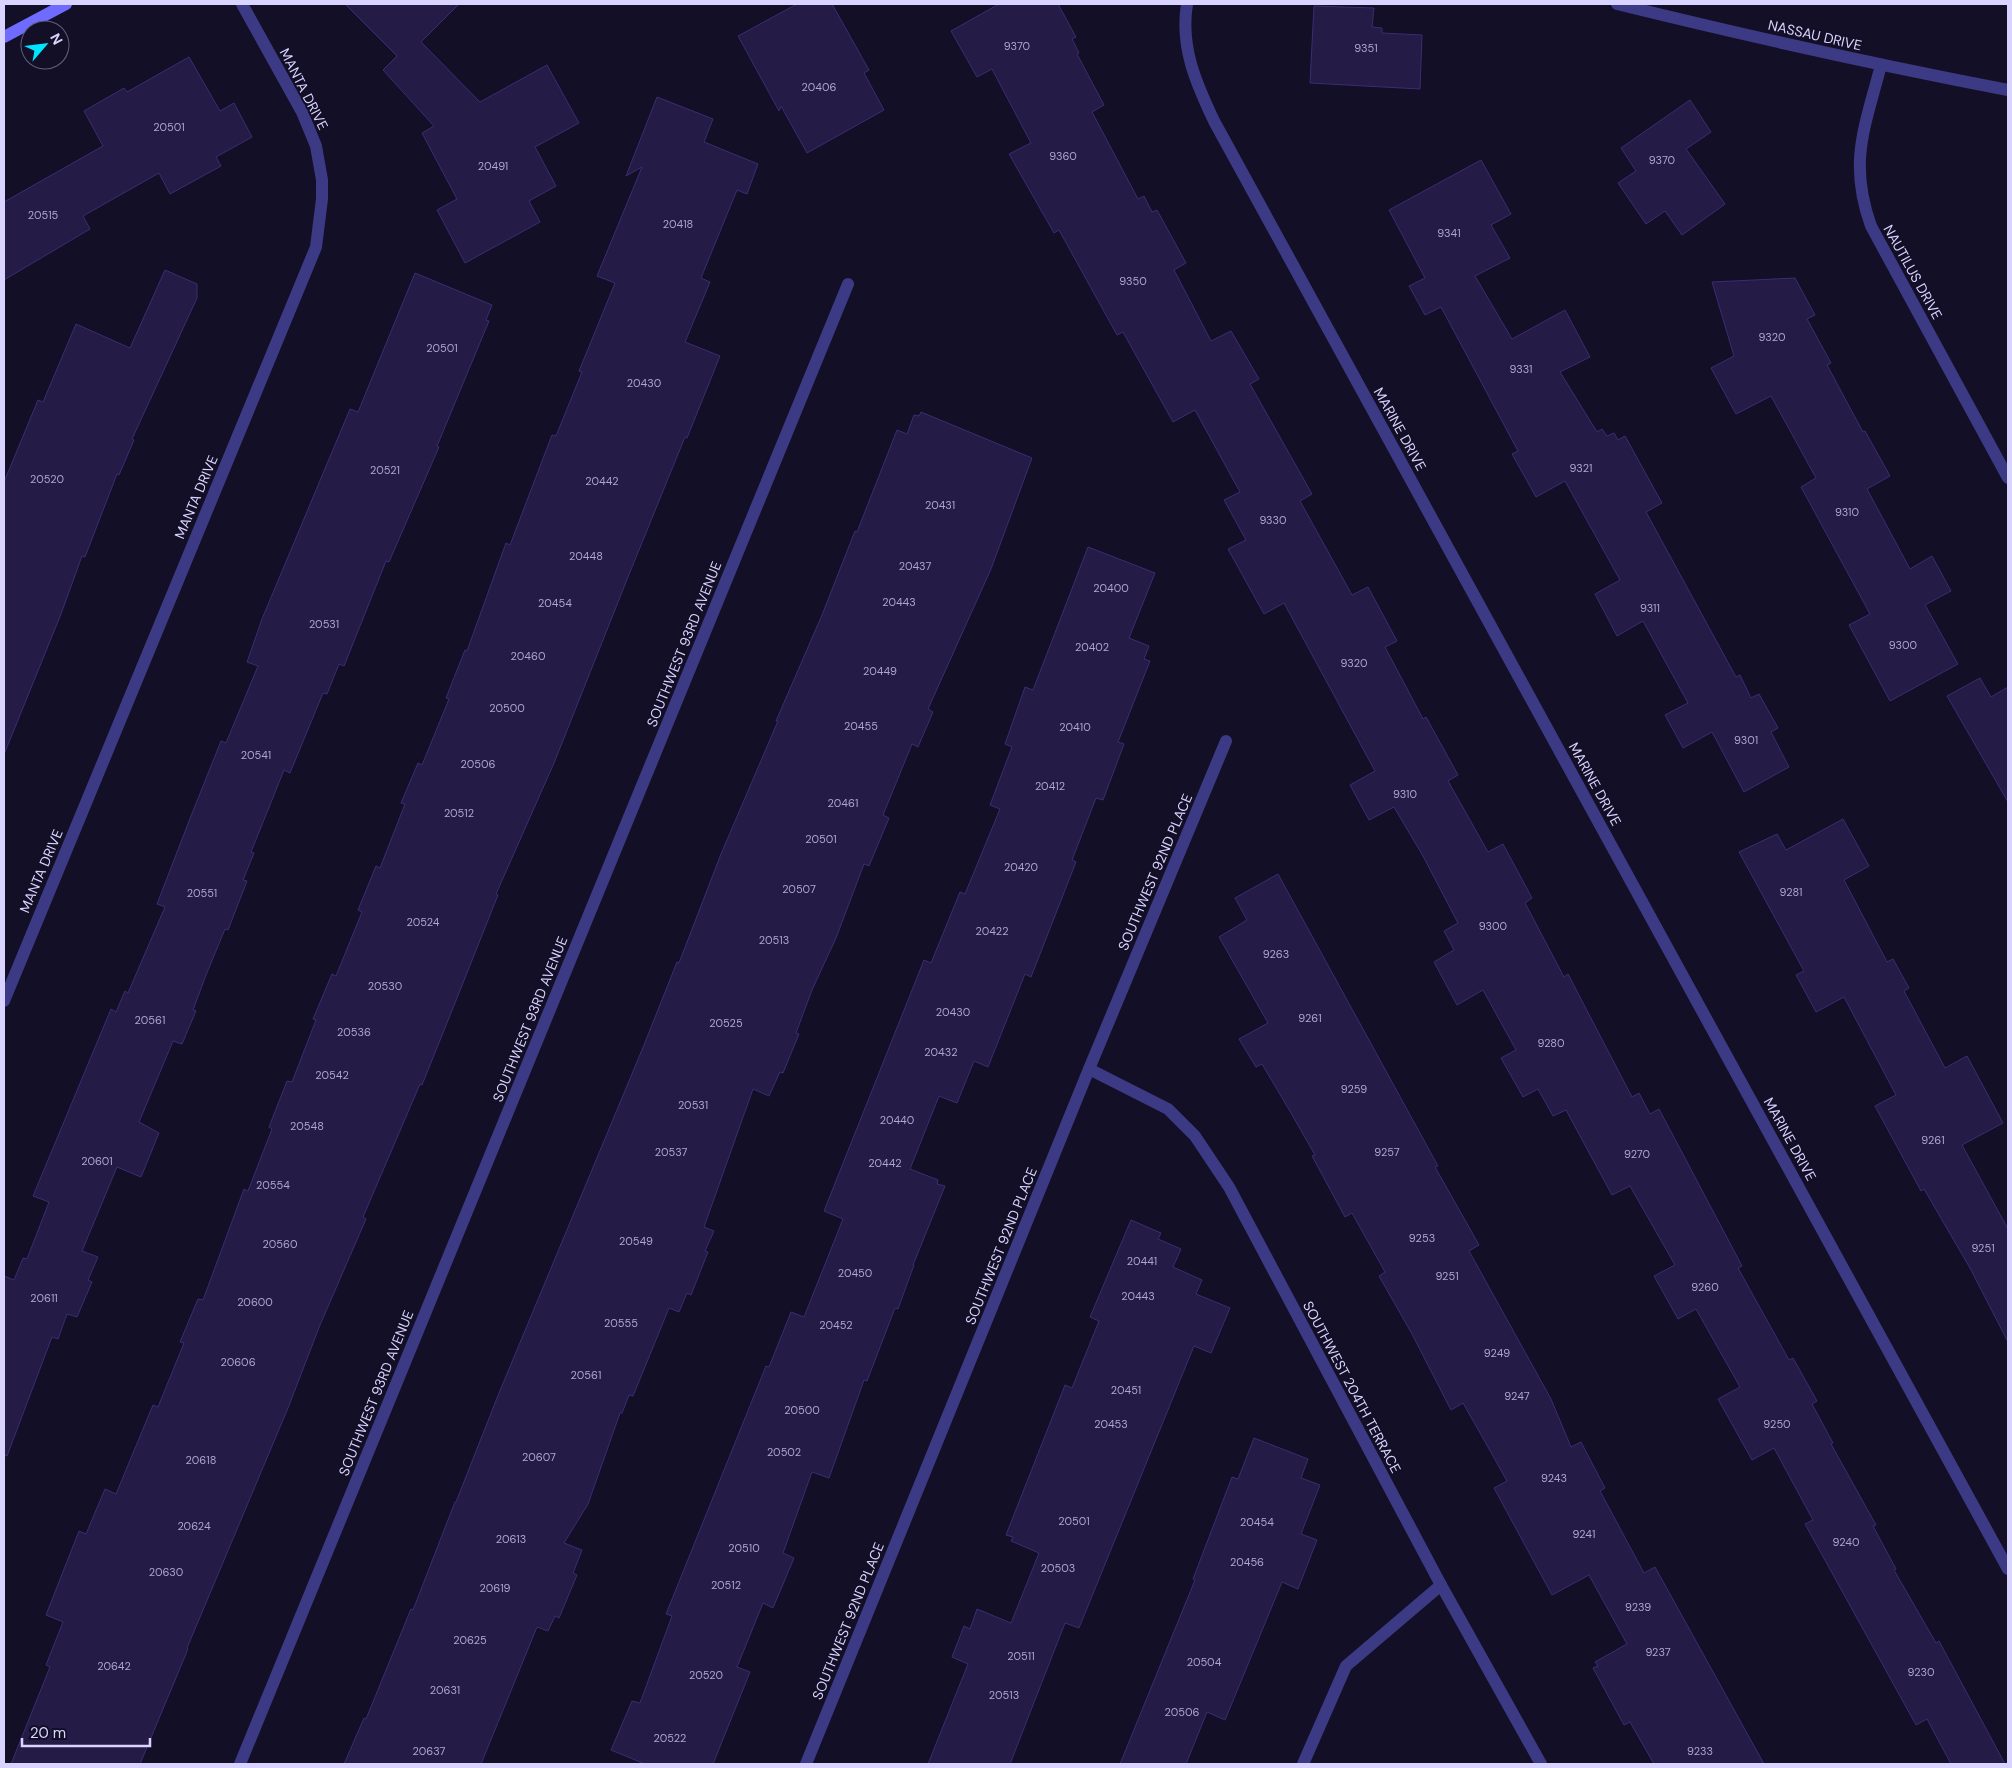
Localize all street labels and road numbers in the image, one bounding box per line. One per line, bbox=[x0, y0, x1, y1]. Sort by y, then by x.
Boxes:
street label: NASSAU DRIVE bbox=[1766, 15, 1864, 55]
street label: MANTA DRIVE bbox=[276, 45, 332, 133]
street label: NAUTILUS DRIVE bbox=[1880, 222, 1946, 322]
street label: MARINE DRIVE bbox=[1370, 384, 1430, 474]
street label: MANTA DRIVE bbox=[170, 452, 222, 541]
street label: SOUTHWEST 93RD AVENUE bbox=[643, 559, 726, 729]
street label: MARINE DRIVE bbox=[1565, 739, 1625, 829]
street label: SOUTHWEST 92ND PLACE bbox=[1114, 791, 1196, 953]
street label: MANTA DRIVE bbox=[15, 826, 67, 915]
street label: SOUTHWEST 93RD AVENUE bbox=[489, 934, 572, 1104]
street label: MARINE DRIVE bbox=[1760, 1094, 1820, 1184]
street label: SOUTHWEST 92ND PLACE bbox=[961, 1165, 1041, 1327]
street label: SOUTHWEST 204TH TERRACE bbox=[1299, 1298, 1405, 1476]
street label: SOUTHWEST 93RD AVENUE bbox=[335, 1308, 418, 1478]
street label: SOUTHWEST 92ND PLACE bbox=[808, 1540, 888, 1702]

